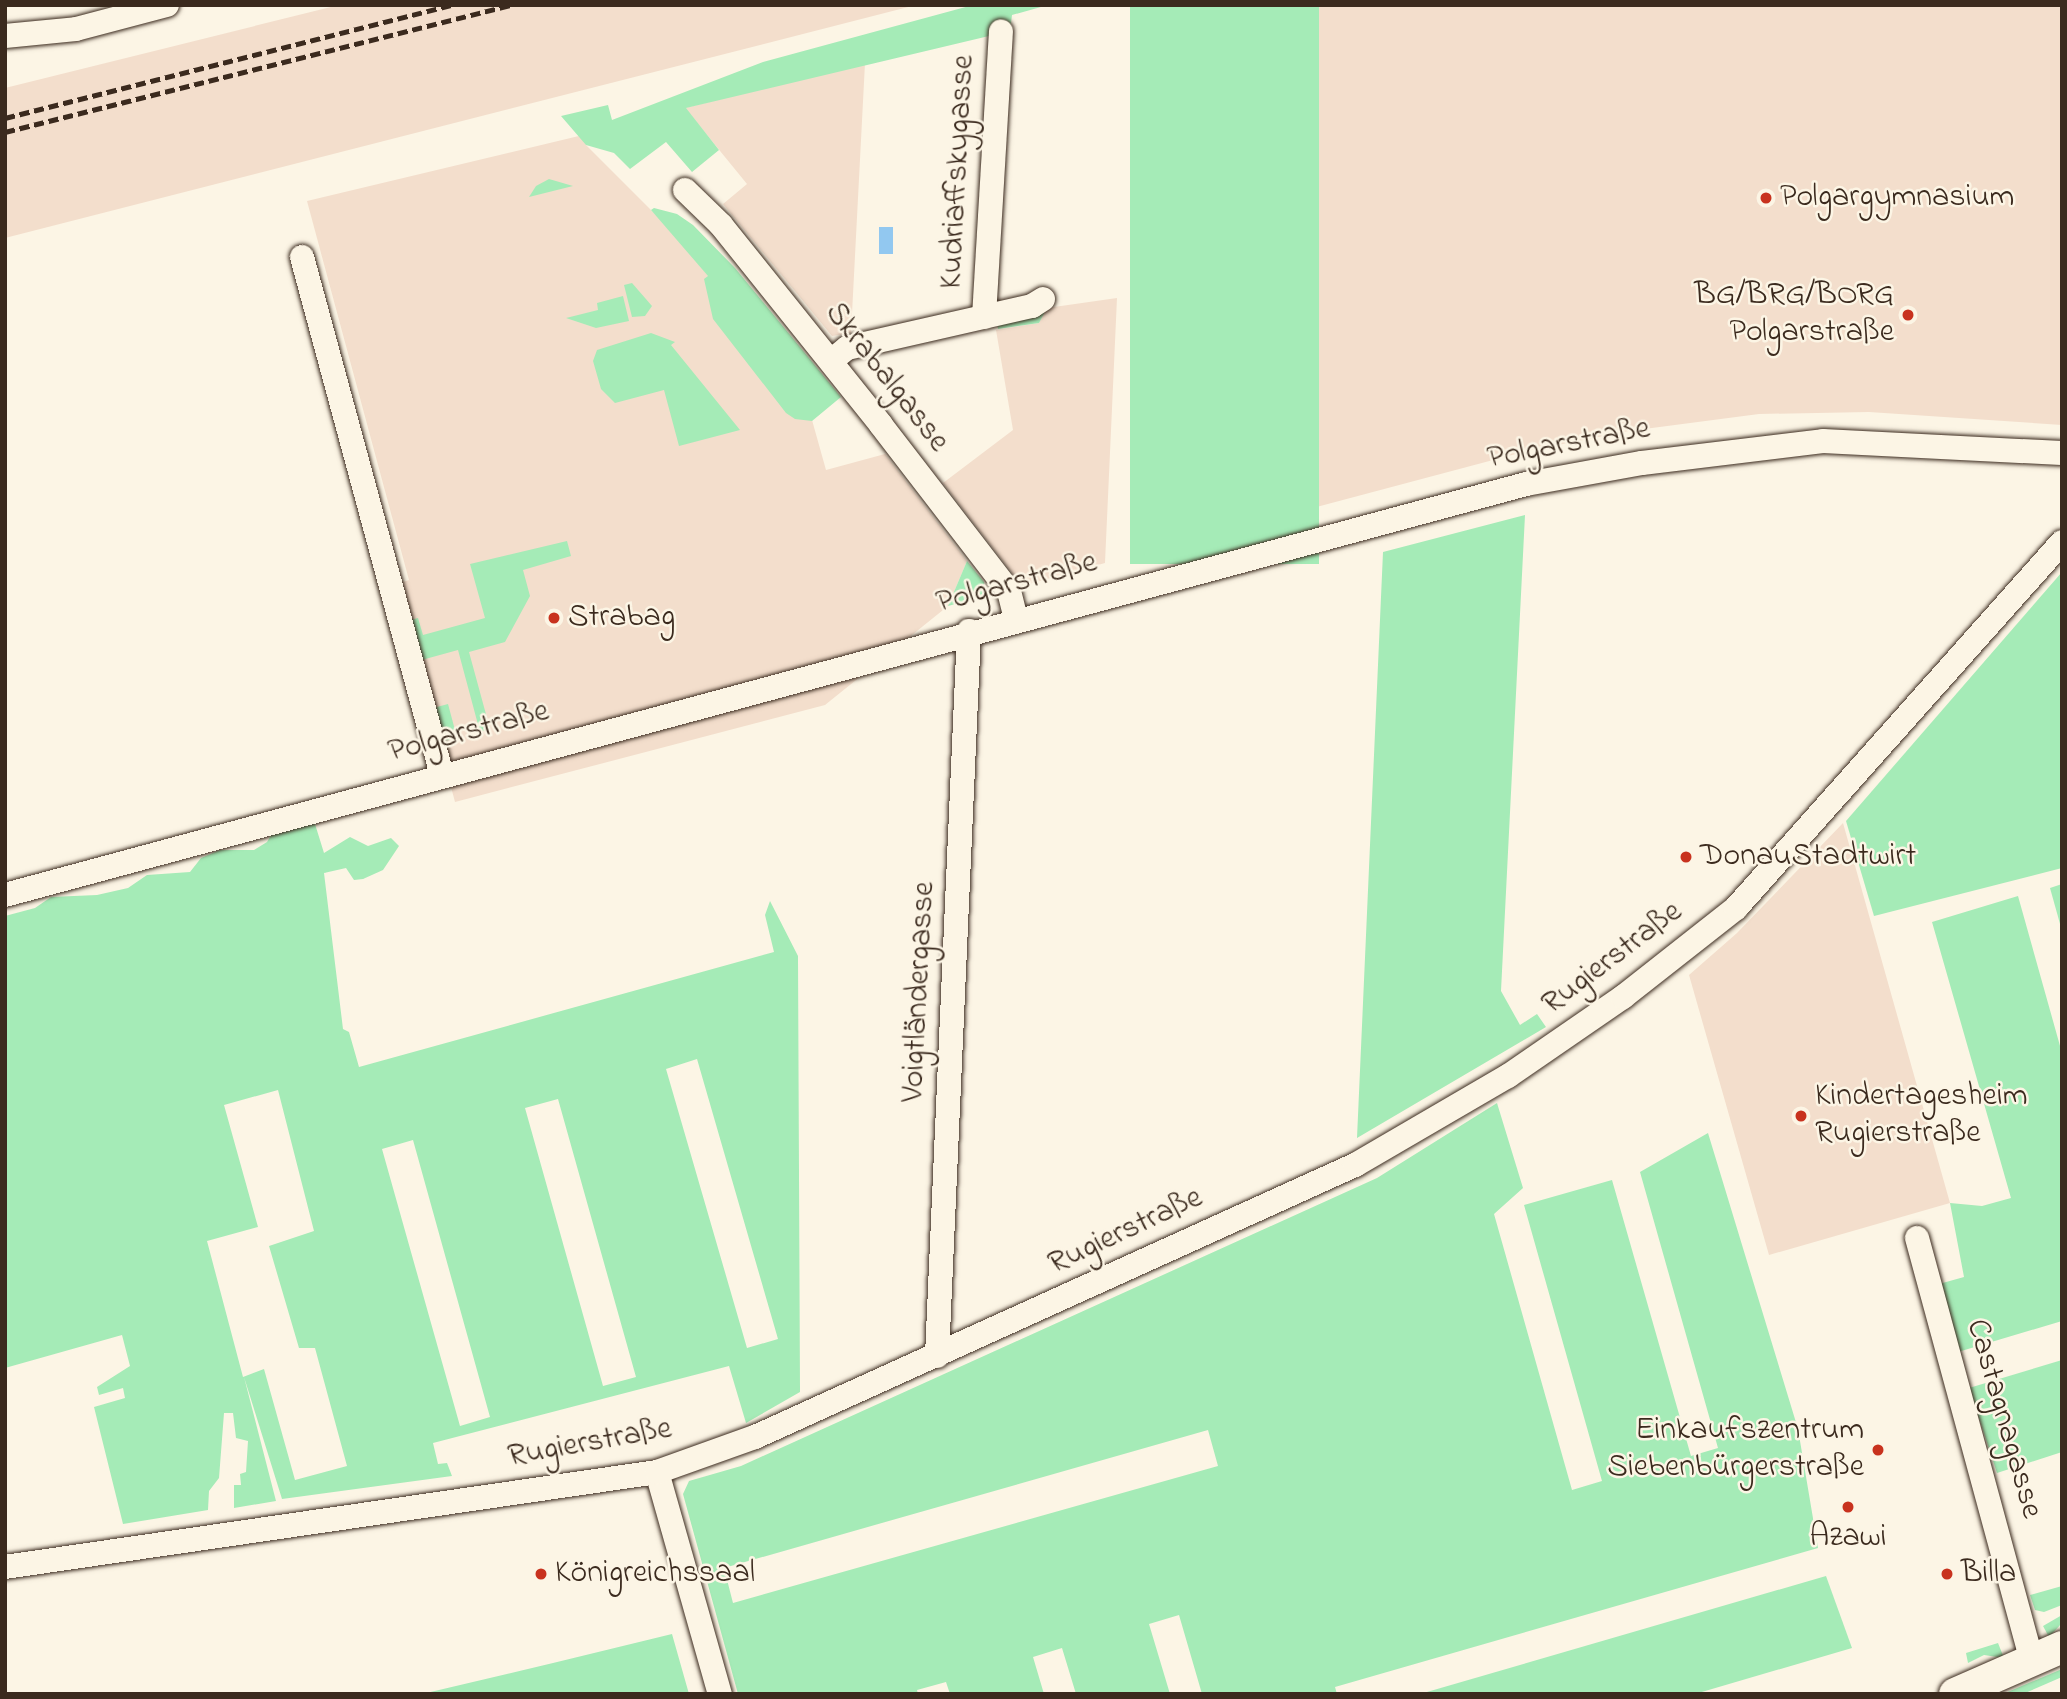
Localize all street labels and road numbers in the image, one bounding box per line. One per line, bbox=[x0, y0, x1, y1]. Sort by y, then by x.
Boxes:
street label: Kudriaffskygasse bbox=[934, 54, 984, 290]
street label: Skrabalgasse bbox=[815, 295, 957, 461]
street label: Polgarstraße bbox=[1485, 410, 1653, 480]
street label: Polgarstraße bbox=[933, 544, 1101, 624]
street label: Polgarstraße bbox=[385, 693, 553, 773]
street label: Voigtländergasse bbox=[895, 881, 945, 1103]
street label: Rugierstraße bbox=[1535, 894, 1691, 1024]
street label: Rugierstraße bbox=[1043, 1180, 1209, 1284]
street label: Castagnagasse bbox=[1956, 1315, 2050, 1523]
street label: Rugierstraße bbox=[505, 1411, 675, 1477]

